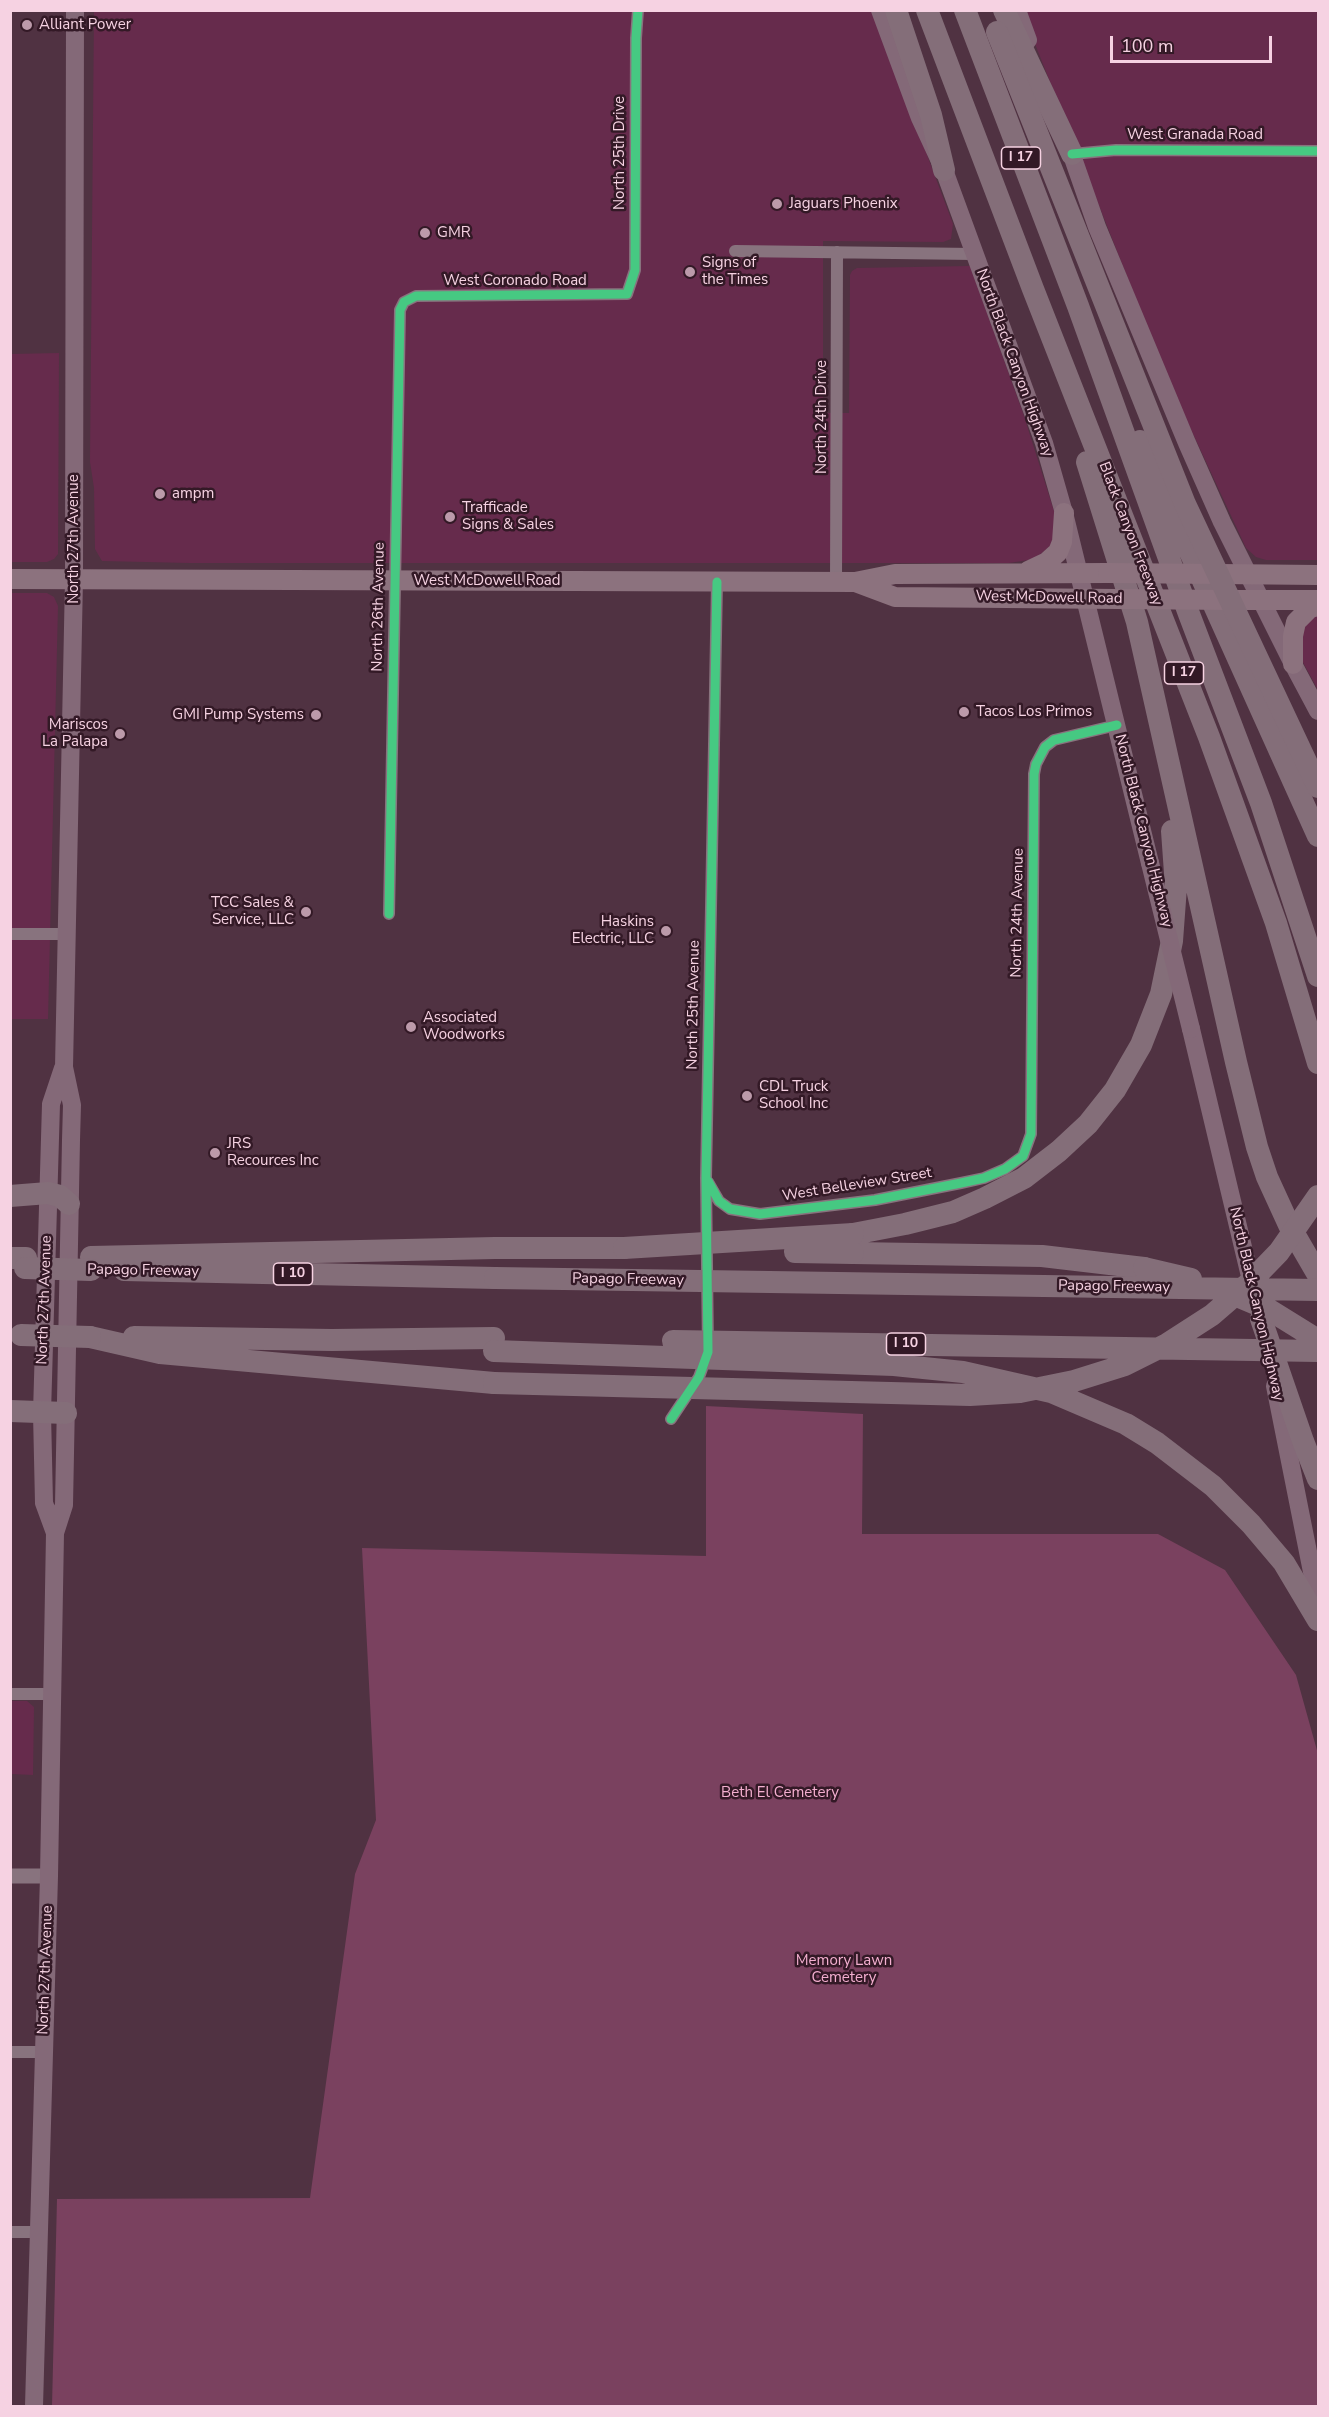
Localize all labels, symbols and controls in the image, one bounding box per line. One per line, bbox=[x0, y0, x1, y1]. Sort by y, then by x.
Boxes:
place label: Alliant Power bbox=[39, 16, 131, 34]
marker: Alliant Power bbox=[20, 18, 34, 32]
scale bar bbox=[1113, 24, 1275, 62]
text: 100 m bbox=[1121, 34, 1173, 58]
street label: North 25th Drive bbox=[611, 96, 629, 210]
street label: West Granada Road bbox=[1127, 126, 1263, 144]
road number: I 17 bbox=[1002, 147, 1040, 169]
place label: Jaguars Phoenix bbox=[789, 195, 898, 213]
marker: Jaguars Phoenix bbox=[770, 197, 784, 211]
place label: GMR bbox=[437, 224, 471, 242]
marker: GMR bbox=[418, 226, 432, 240]
place label: Signs of the Times bbox=[702, 254, 768, 289]
marker: Signs of the Times bbox=[683, 265, 697, 279]
street label: North Black Canyon Highway bbox=[972, 267, 1056, 459]
street label: West Coronado Road bbox=[443, 272, 587, 290]
street label: North 24th Drive bbox=[813, 360, 831, 474]
street label: Black Canyon Freeway bbox=[1094, 460, 1166, 608]
street label: North 27th Avenue bbox=[65, 474, 83, 604]
place label: ampm bbox=[172, 485, 214, 503]
marker: ampm bbox=[153, 487, 167, 501]
place label: Trafficade Signs & Sales bbox=[462, 499, 554, 534]
marker: Trafficade Signs & Sales bbox=[443, 510, 457, 524]
street label: North 26th Avenue bbox=[369, 542, 389, 672]
street label: West McDowell Road bbox=[413, 572, 561, 590]
street label: West McDowell Road bbox=[975, 588, 1123, 608]
road number: I 17 bbox=[1164, 662, 1204, 684]
place label: Tacos Los Primos bbox=[976, 703, 1092, 721]
marker: Tacos Los Primos bbox=[957, 705, 971, 719]
place label: GMI Pump Systems bbox=[172, 706, 304, 724]
marker: GMI Pump Systems bbox=[309, 708, 323, 722]
place label: Mariscos La Palapa bbox=[42, 716, 108, 751]
marker: Mariscos La Palapa bbox=[113, 727, 127, 741]
street label: North Black Canyon Highway bbox=[1110, 733, 1176, 929]
street label: North 24th Avenue bbox=[1008, 848, 1028, 978]
place label: TCC Sales & Service, LLC bbox=[211, 894, 294, 929]
marker: TCC Sales & Service, LLC bbox=[299, 905, 313, 919]
place label: Haskins Electric, LLC bbox=[572, 913, 654, 948]
marker: Haskins Electric, LLC bbox=[659, 924, 673, 938]
street label: North 25th Avenue bbox=[684, 940, 704, 1070]
place label: Associated Woodworks bbox=[423, 1009, 505, 1044]
marker: Associated Woodworks bbox=[404, 1020, 418, 1034]
place label: CDL Truck School Inc bbox=[759, 1078, 828, 1113]
marker: CDL Truck School Inc bbox=[740, 1089, 754, 1103]
place label: JRS Recources Inc bbox=[227, 1135, 319, 1170]
marker: JRS Recources Inc bbox=[208, 1146, 222, 1160]
street label: West Belleview Street bbox=[781, 1164, 933, 1206]
street label: North Black Canyon Highway bbox=[1225, 1205, 1287, 1403]
street label: North 27th Avenue bbox=[34, 1235, 56, 1365]
street label: Papago Freeway bbox=[87, 1261, 199, 1281]
road number: I 10 bbox=[274, 1263, 312, 1285]
street label: Papago Freeway bbox=[572, 1270, 684, 1290]
street label: Papago Freeway bbox=[1058, 1277, 1170, 1297]
road number: I 10 bbox=[886, 1333, 926, 1355]
park label: Beth El Cemetery bbox=[721, 1784, 839, 1802]
street label: North 27th Avenue bbox=[35, 1905, 57, 2035]
park label: Memory Lawn Cemetery bbox=[796, 1952, 892, 1987]

